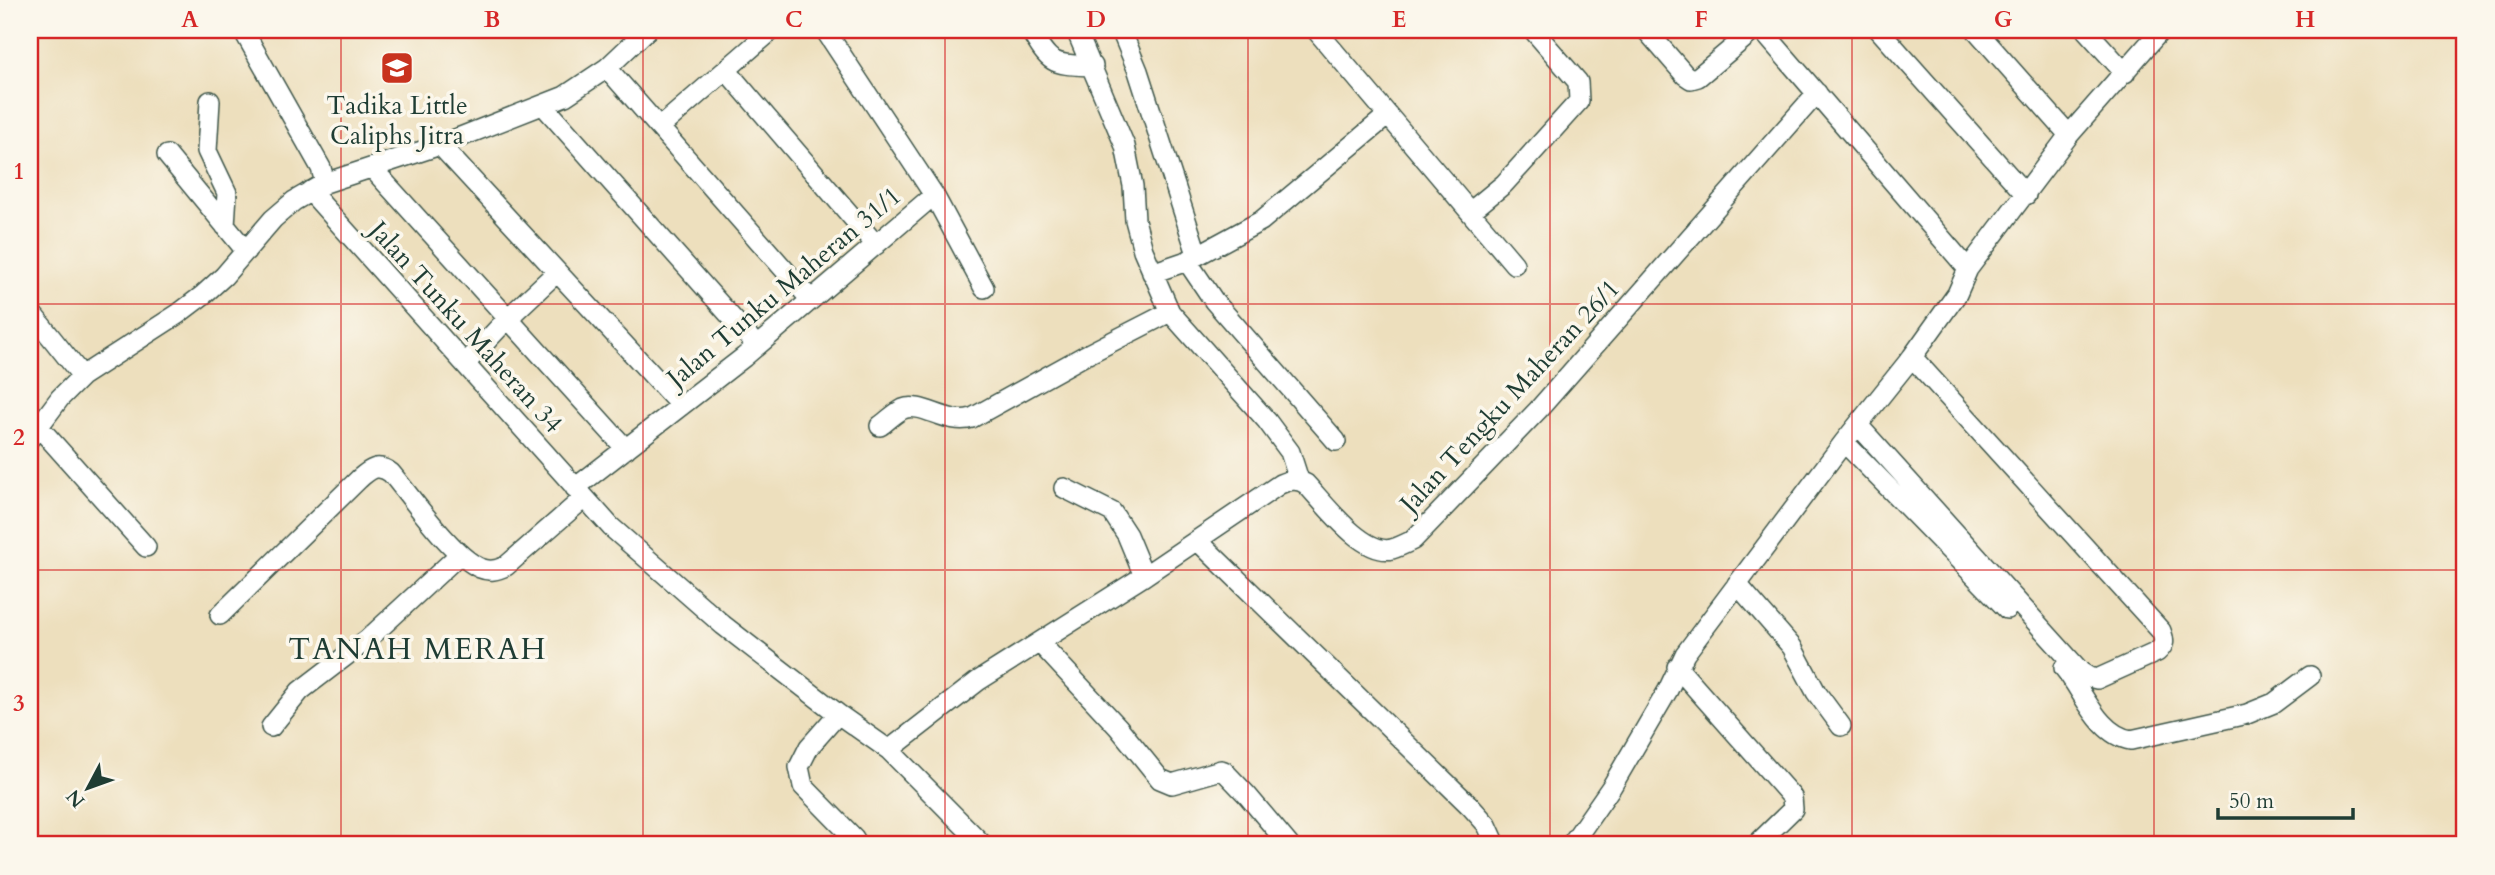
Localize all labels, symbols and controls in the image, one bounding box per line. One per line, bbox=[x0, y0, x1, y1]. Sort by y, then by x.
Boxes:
text: A bbox=[181, 4, 199, 35]
text: B bbox=[484, 4, 500, 35]
text: C bbox=[785, 4, 803, 35]
text: D bbox=[1086, 4, 1106, 35]
text: E bbox=[1392, 4, 1406, 35]
text: F bbox=[1694, 4, 1708, 35]
text: G bbox=[1994, 4, 2013, 35]
text: H bbox=[2295, 4, 2315, 35]
school or university icon: Tadika Little Caliphs Jitra bbox=[378, 49, 416, 87]
place label: Tadika Little Caliphs Jitra bbox=[326, 88, 468, 153]
text: 1 bbox=[13, 156, 25, 187]
street label: Jalan Tunku Maheran 31/1 bbox=[656, 179, 908, 398]
street label: Jalan Tunku Maheran 34 bbox=[359, 211, 571, 440]
street label: Jalan Tengku Maheran 26/1 bbox=[1390, 272, 1628, 523]
text: 2 bbox=[13, 422, 25, 453]
district label: TANAH MERAH bbox=[288, 629, 548, 670]
text: 3 bbox=[13, 688, 25, 719]
north arrow bbox=[52, 752, 122, 822]
scale bar bbox=[2218, 777, 2353, 821]
text: N bbox=[60, 783, 91, 813]
text: 50 m bbox=[2229, 787, 2274, 816]

